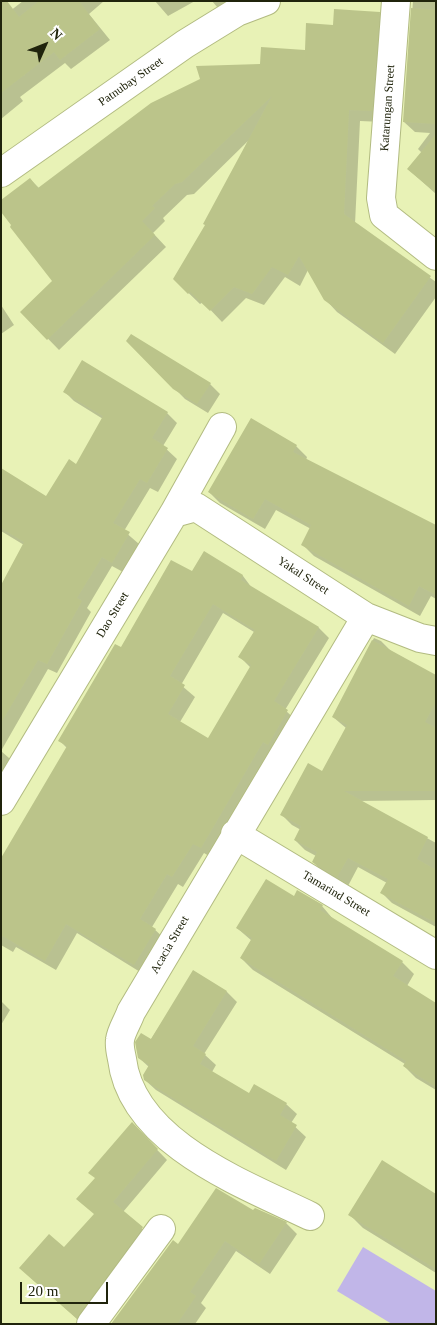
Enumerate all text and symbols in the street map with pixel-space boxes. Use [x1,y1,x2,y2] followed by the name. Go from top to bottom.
[20,20,70,70] north arrow
[47,25,65,43] text: N
[96,54,166,110] street label: Patnubay Street
[378,64,398,152] street label: Katarungan Street
[275,554,331,598] street label: Yakal Street
[94,589,132,641] street label: Dao Street
[299,868,373,920] street label: Tamarind Street
[148,914,192,976] street label: Acacia Street
[22,1272,110,1304] scale bar
[28,1283,58,1299] text: 20 m

